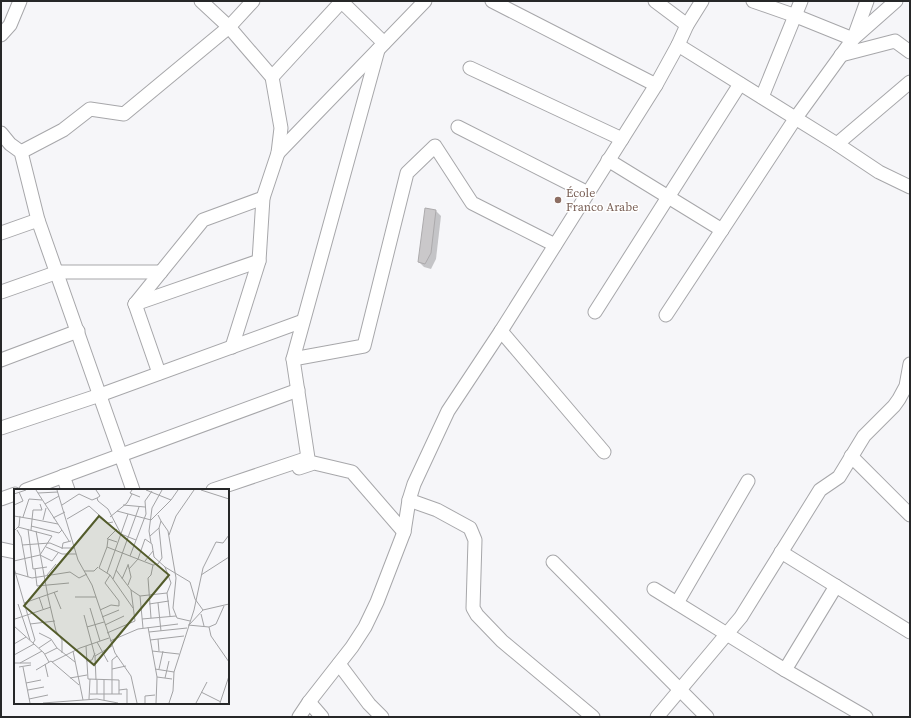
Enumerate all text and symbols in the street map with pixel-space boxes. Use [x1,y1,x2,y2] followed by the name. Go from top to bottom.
[566,185,638,215] place label: École Franco Arabe
[553,195,563,205] marker: École Franco Arabe
[14,489,229,704] inset map

